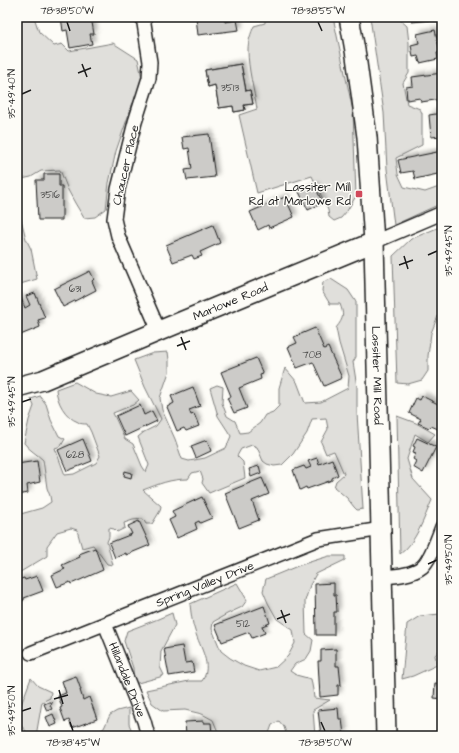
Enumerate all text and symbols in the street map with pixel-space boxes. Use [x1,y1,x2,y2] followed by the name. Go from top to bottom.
[40,4,94,18] text: 78°38'50"W
[291,4,346,18] text: 78°38'55"W
[5,69,19,119] text: 35°49'40"N
[221,81,239,95] house number: 3513
[109,123,144,207] street label: Chaucer Place
[249,179,351,210] place label: Lassiter Mill Rd at Marlowe Rd
[40,188,61,202] house number: 3516
[354,189,364,199] marker: Lassiter Mill Rd at Marlowe Rd
[442,225,456,277] text: 35°49'45"N
[190,278,270,325] street label: Marlowe Road
[69,282,82,296] house number: 631
[368,326,387,425] street label: Lassiter Mill Road
[303,348,322,362] house number: 708
[5,376,19,428] text: 35°49'45"N
[66,448,85,462] house number: 628
[442,535,456,585] text: 35°49'50"N
[153,557,257,611] street label: Spring Valley Drive
[236,617,250,631] house number: 512
[105,640,150,720] street label: Hillandale Drive
[5,686,19,736] text: 35°49'50"N
[46,736,100,750] text: 78°38'45"W
[298,736,352,750] text: 78°38'50"W

